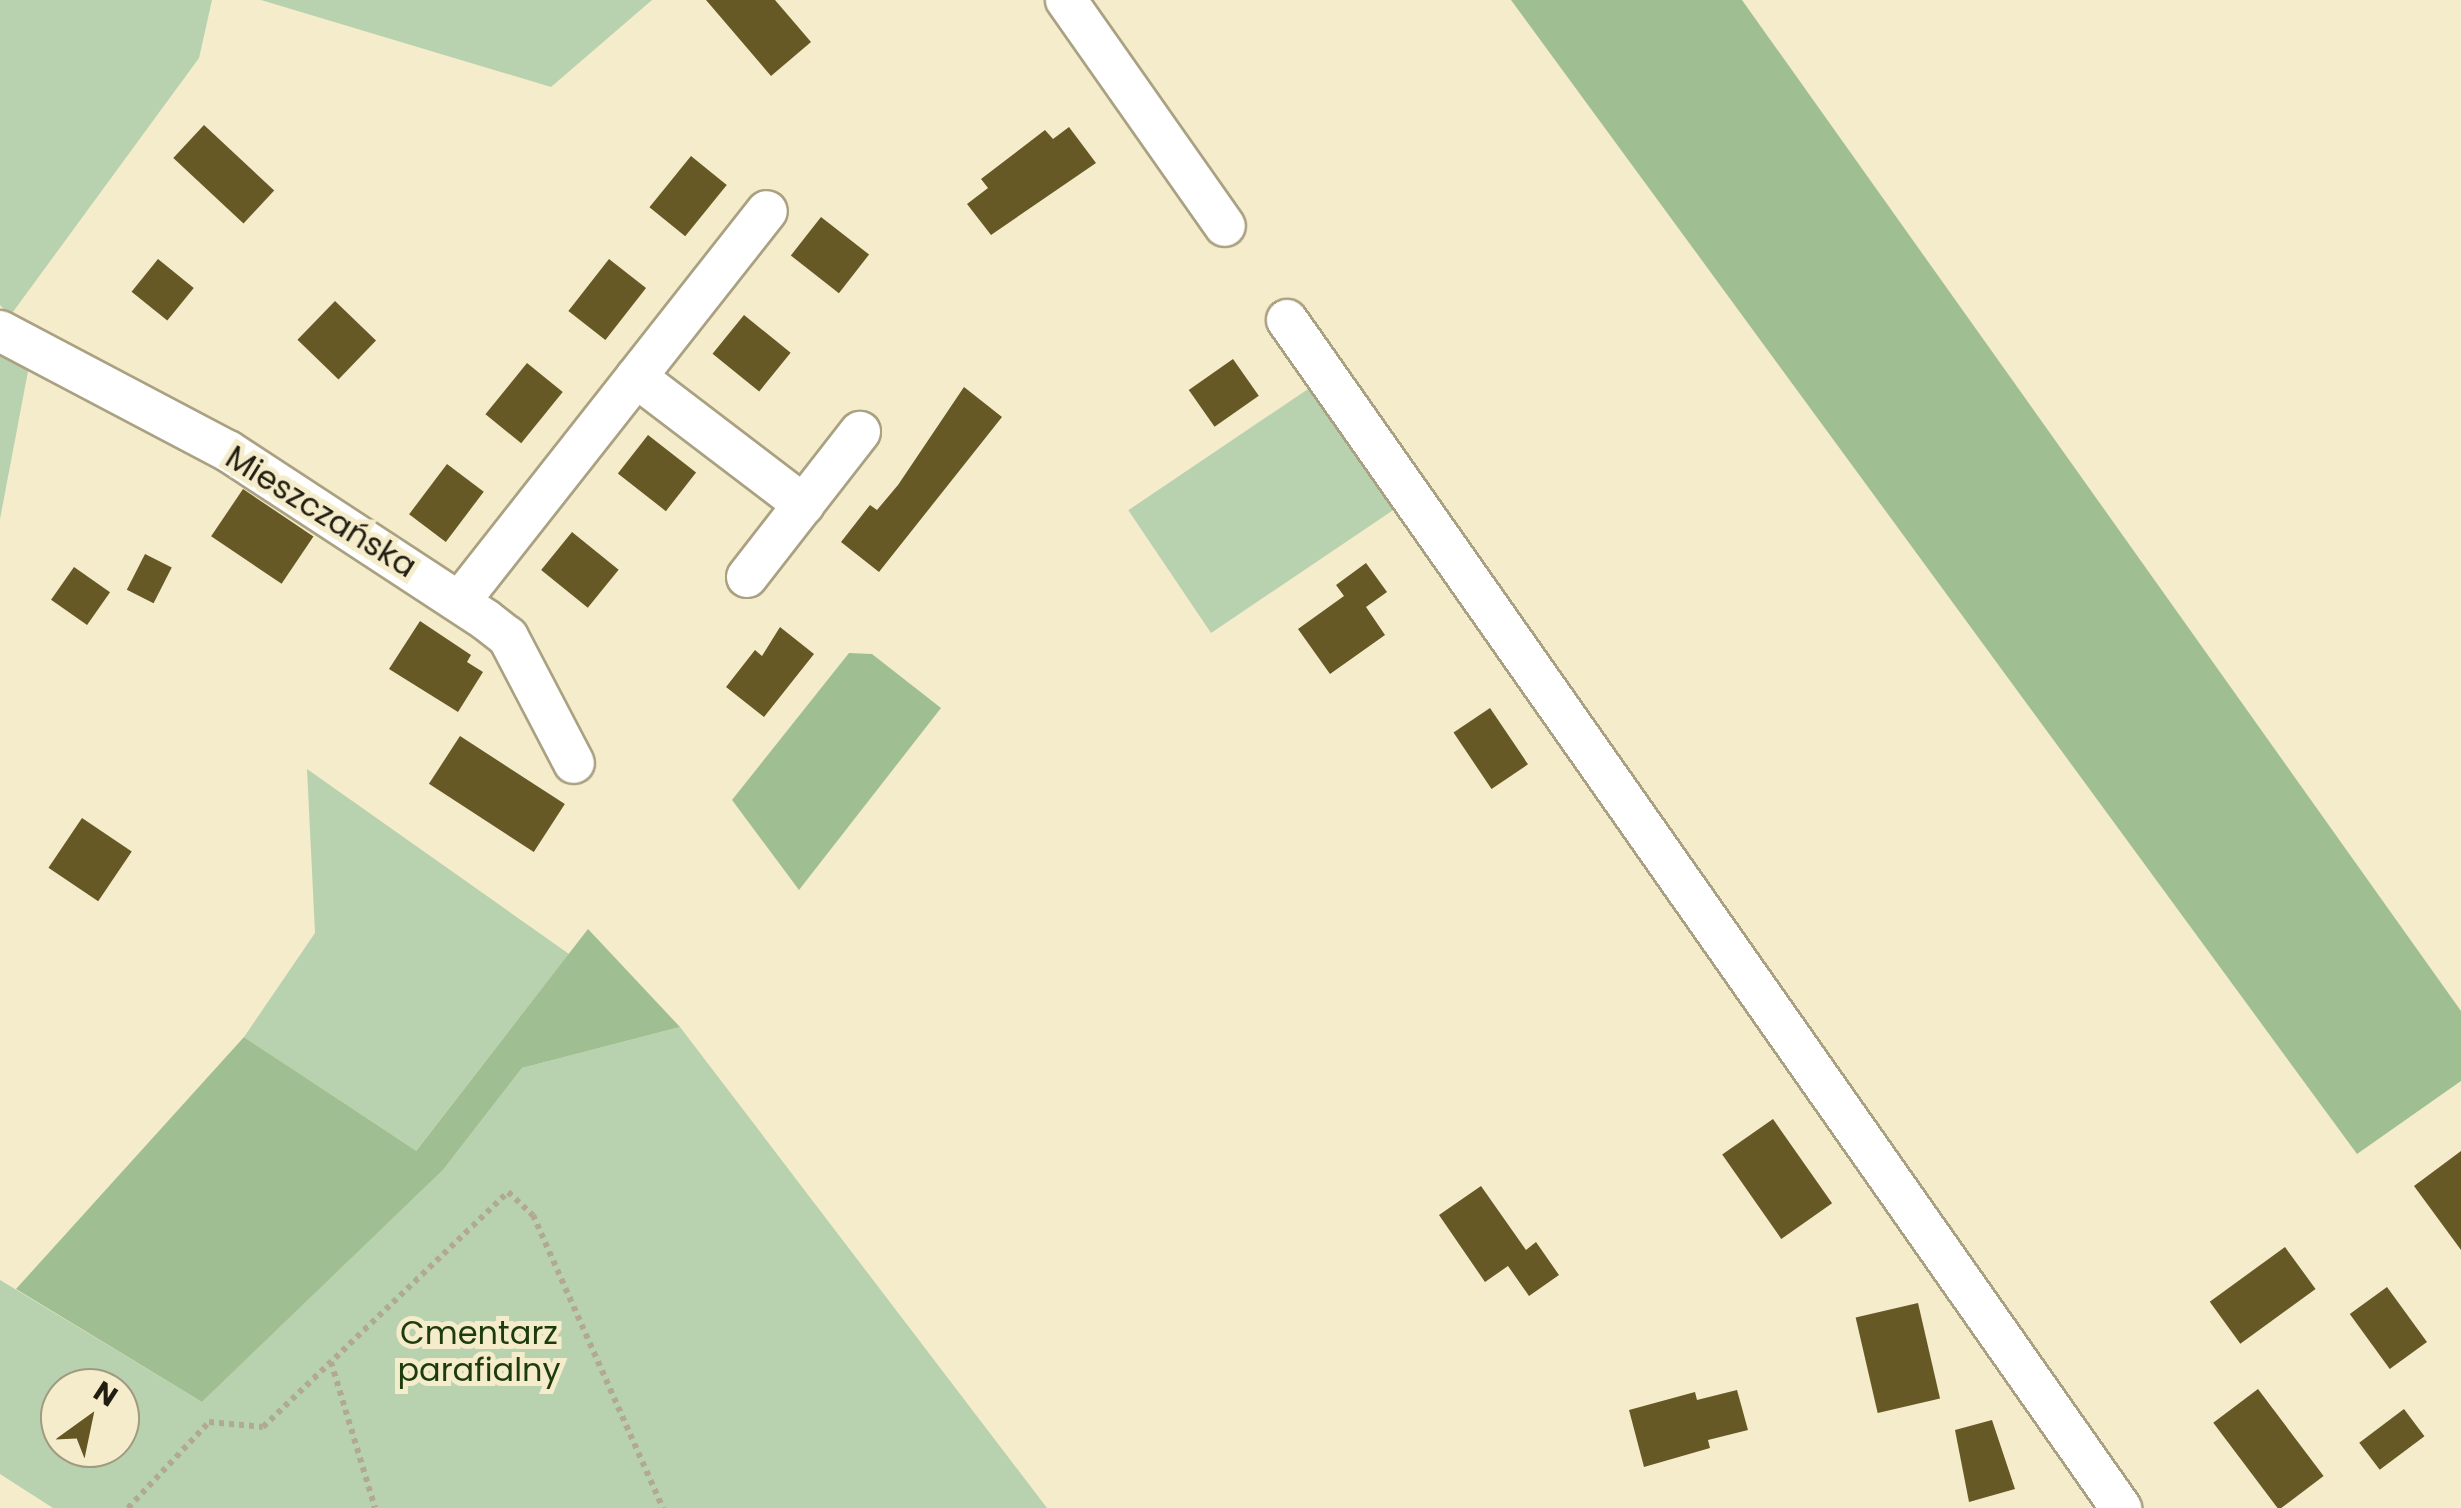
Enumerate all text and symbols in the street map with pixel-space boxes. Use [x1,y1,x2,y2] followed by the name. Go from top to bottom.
[219,438,423,586] street label: Mieszczańska
[397,1315,561,1390] park label: Cmentarz parafialny
[40,1368,140,1468] north arrow
[86,1372,125,1416] text: N

